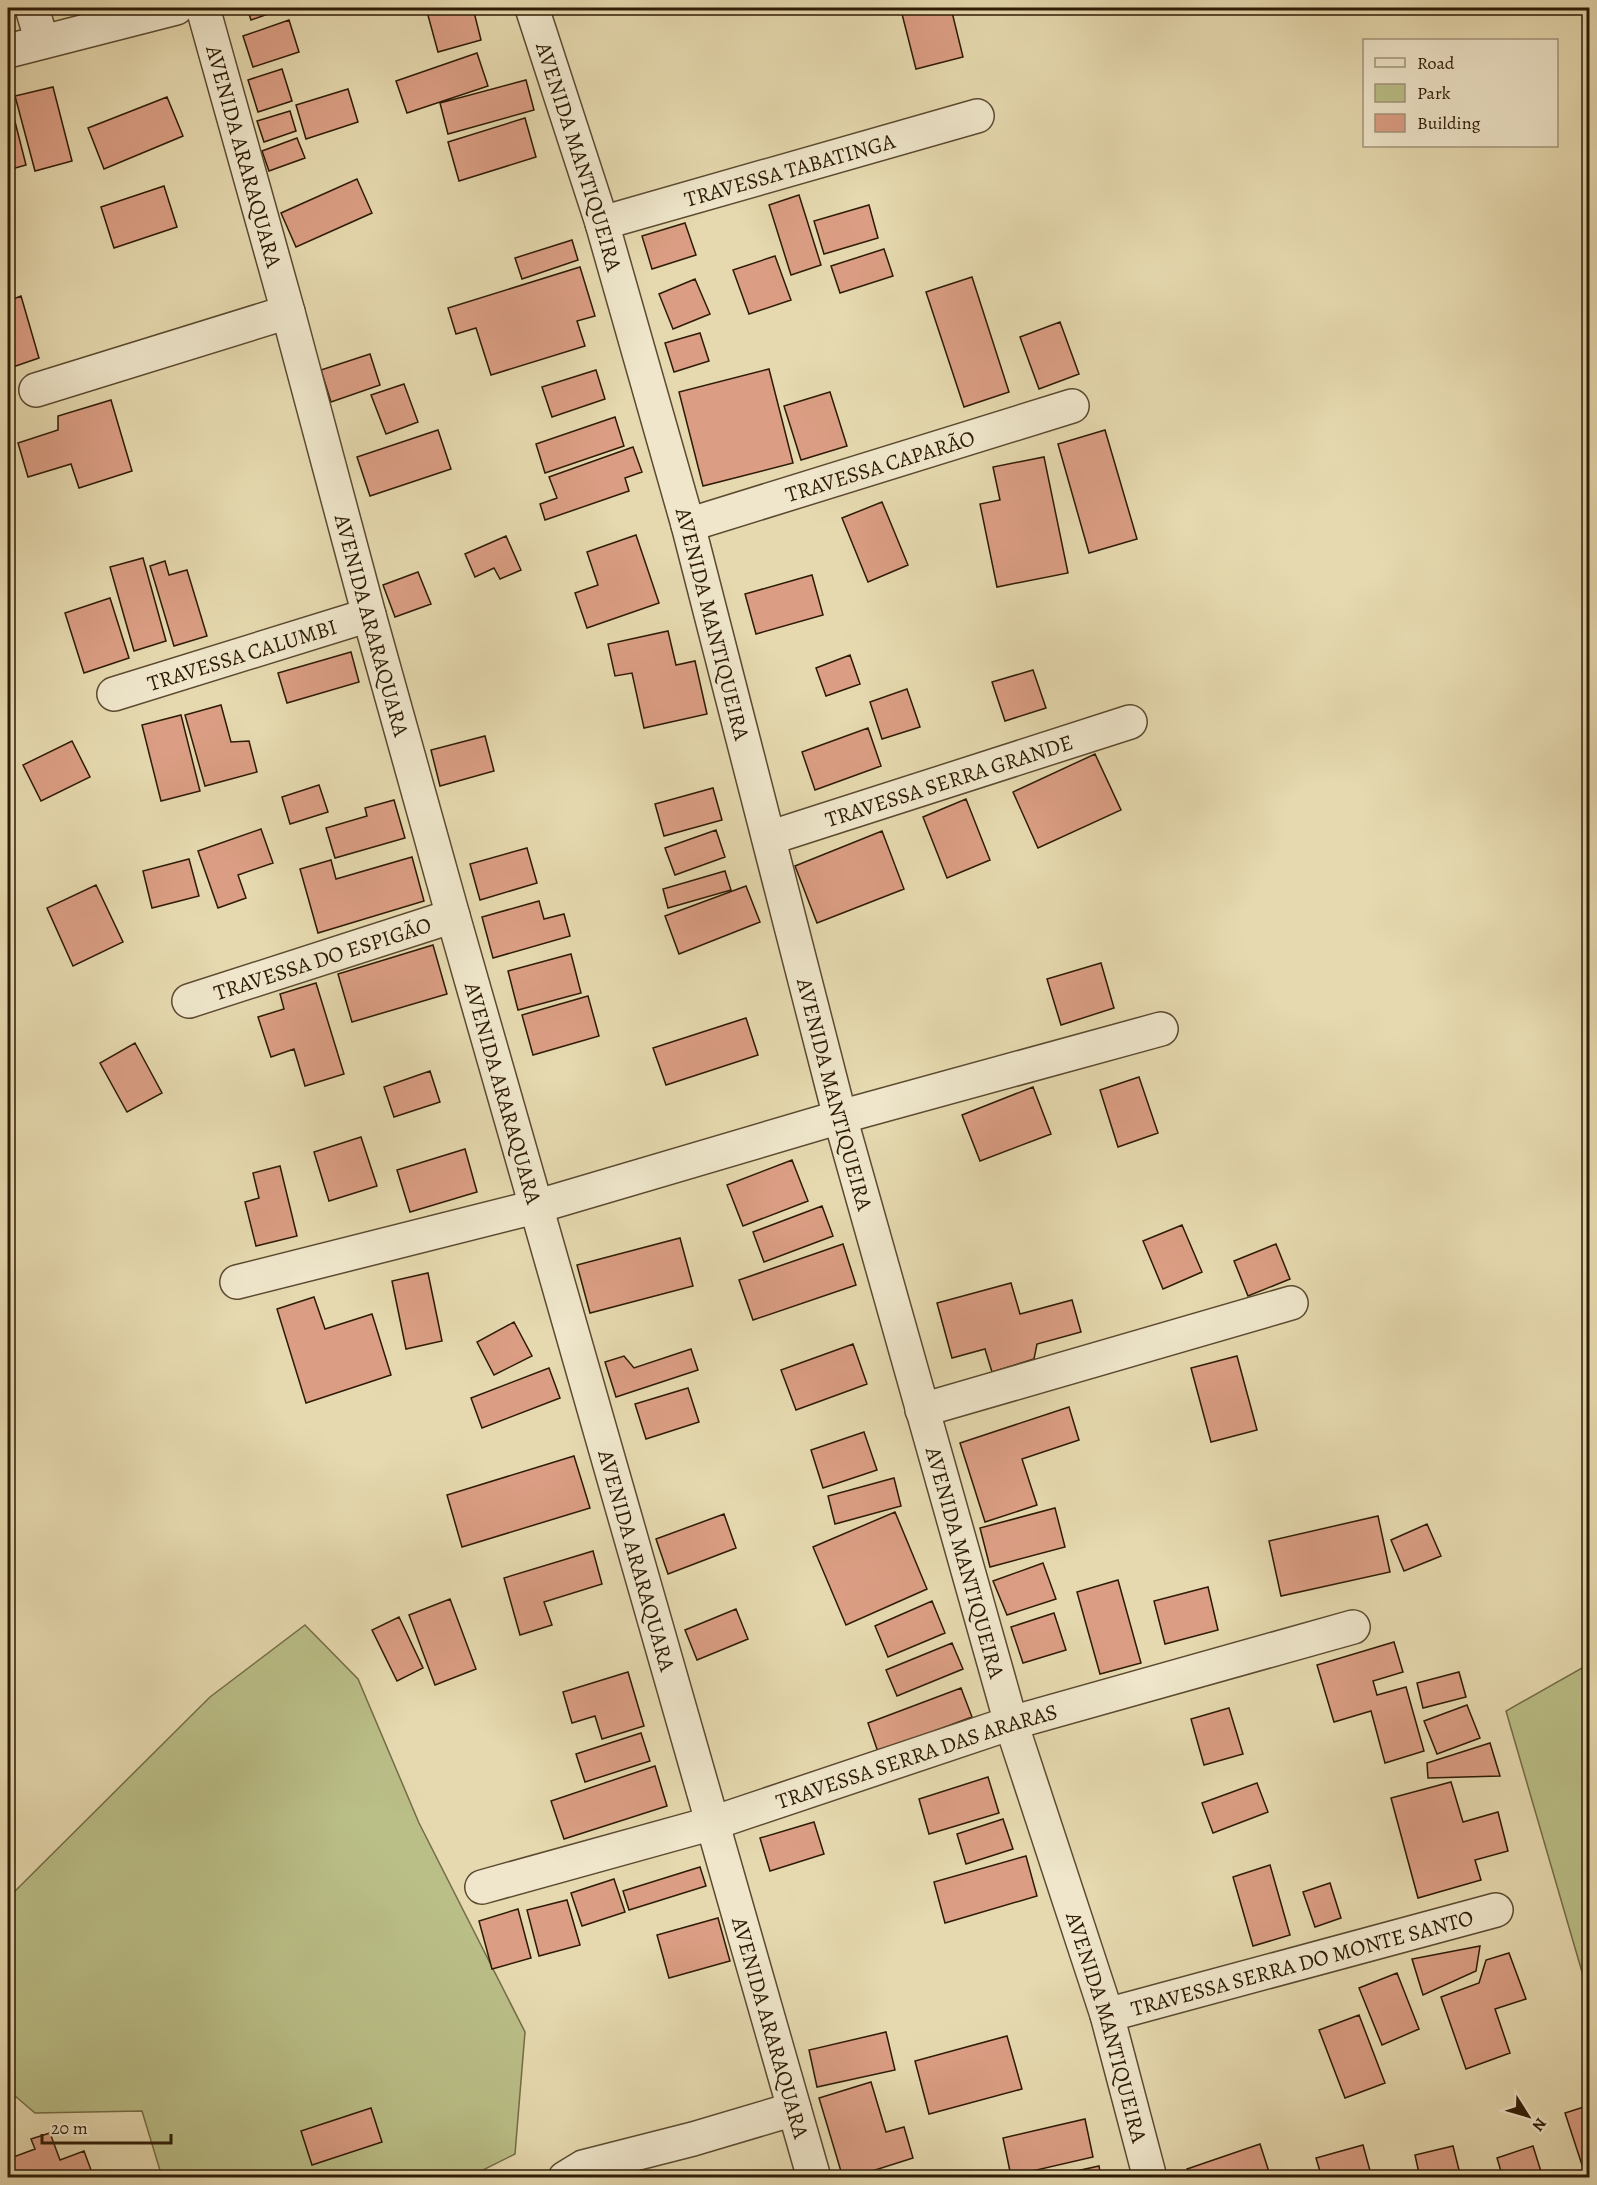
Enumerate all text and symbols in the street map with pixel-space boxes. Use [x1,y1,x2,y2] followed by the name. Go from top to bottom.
[528,37,629,276] street label: AVENIDA MANTIQUEIRA
[1363,39,1558,147] legend
[198,41,289,272] street label: AVENIDA ARARAQUARA
[1417,51,1455,75] text: Road
[1417,81,1451,105] text: Park
[1417,111,1481,135] text: Building
[681,126,900,215] street label: TRAVESSA TABATINGA
[782,423,979,510] street label: TRAVESSA CAPARÃO
[668,503,757,745] street label: AVENIDA MANTIQUEIRA
[326,510,416,741] street label: AVENIDA ARARAQUARA
[144,612,341,699] street label: TRAVESSA CALUMBI
[822,727,1077,835] street label: TRAVESSA SERRA GRANDE
[210,910,435,1008] street label: TRAVESSA DO ESPIGÃO
[789,974,880,1215] street label: AVENIDA MANTIQUEIRA
[456,978,549,1209] street label: AVENIDA ARARAQUARA
[918,1442,1012,1683] street label: AVENIDA MANTIQUEIRA
[590,1445,683,1676] street label: AVENIDA ARARAQUARA
[772,1697,1061,1817] street label: TRAVESSA SERRA DAS ARARAS
[1128,1903,1477,2024] street label: TRAVESSA SERRA DO MONTE SANTO
[1058,1907,1154,2147] street label: AVENIDA MANTIQUEIRA
[724,1913,816,2143] street label: AVENIDA ARARAQUARA
[1498,2086,1558,2146] north arrow
[42,2107,171,2145] scale bar
[1527,2113,1551,2136] text: N
[51,2116,88,2140] text: 20 m

